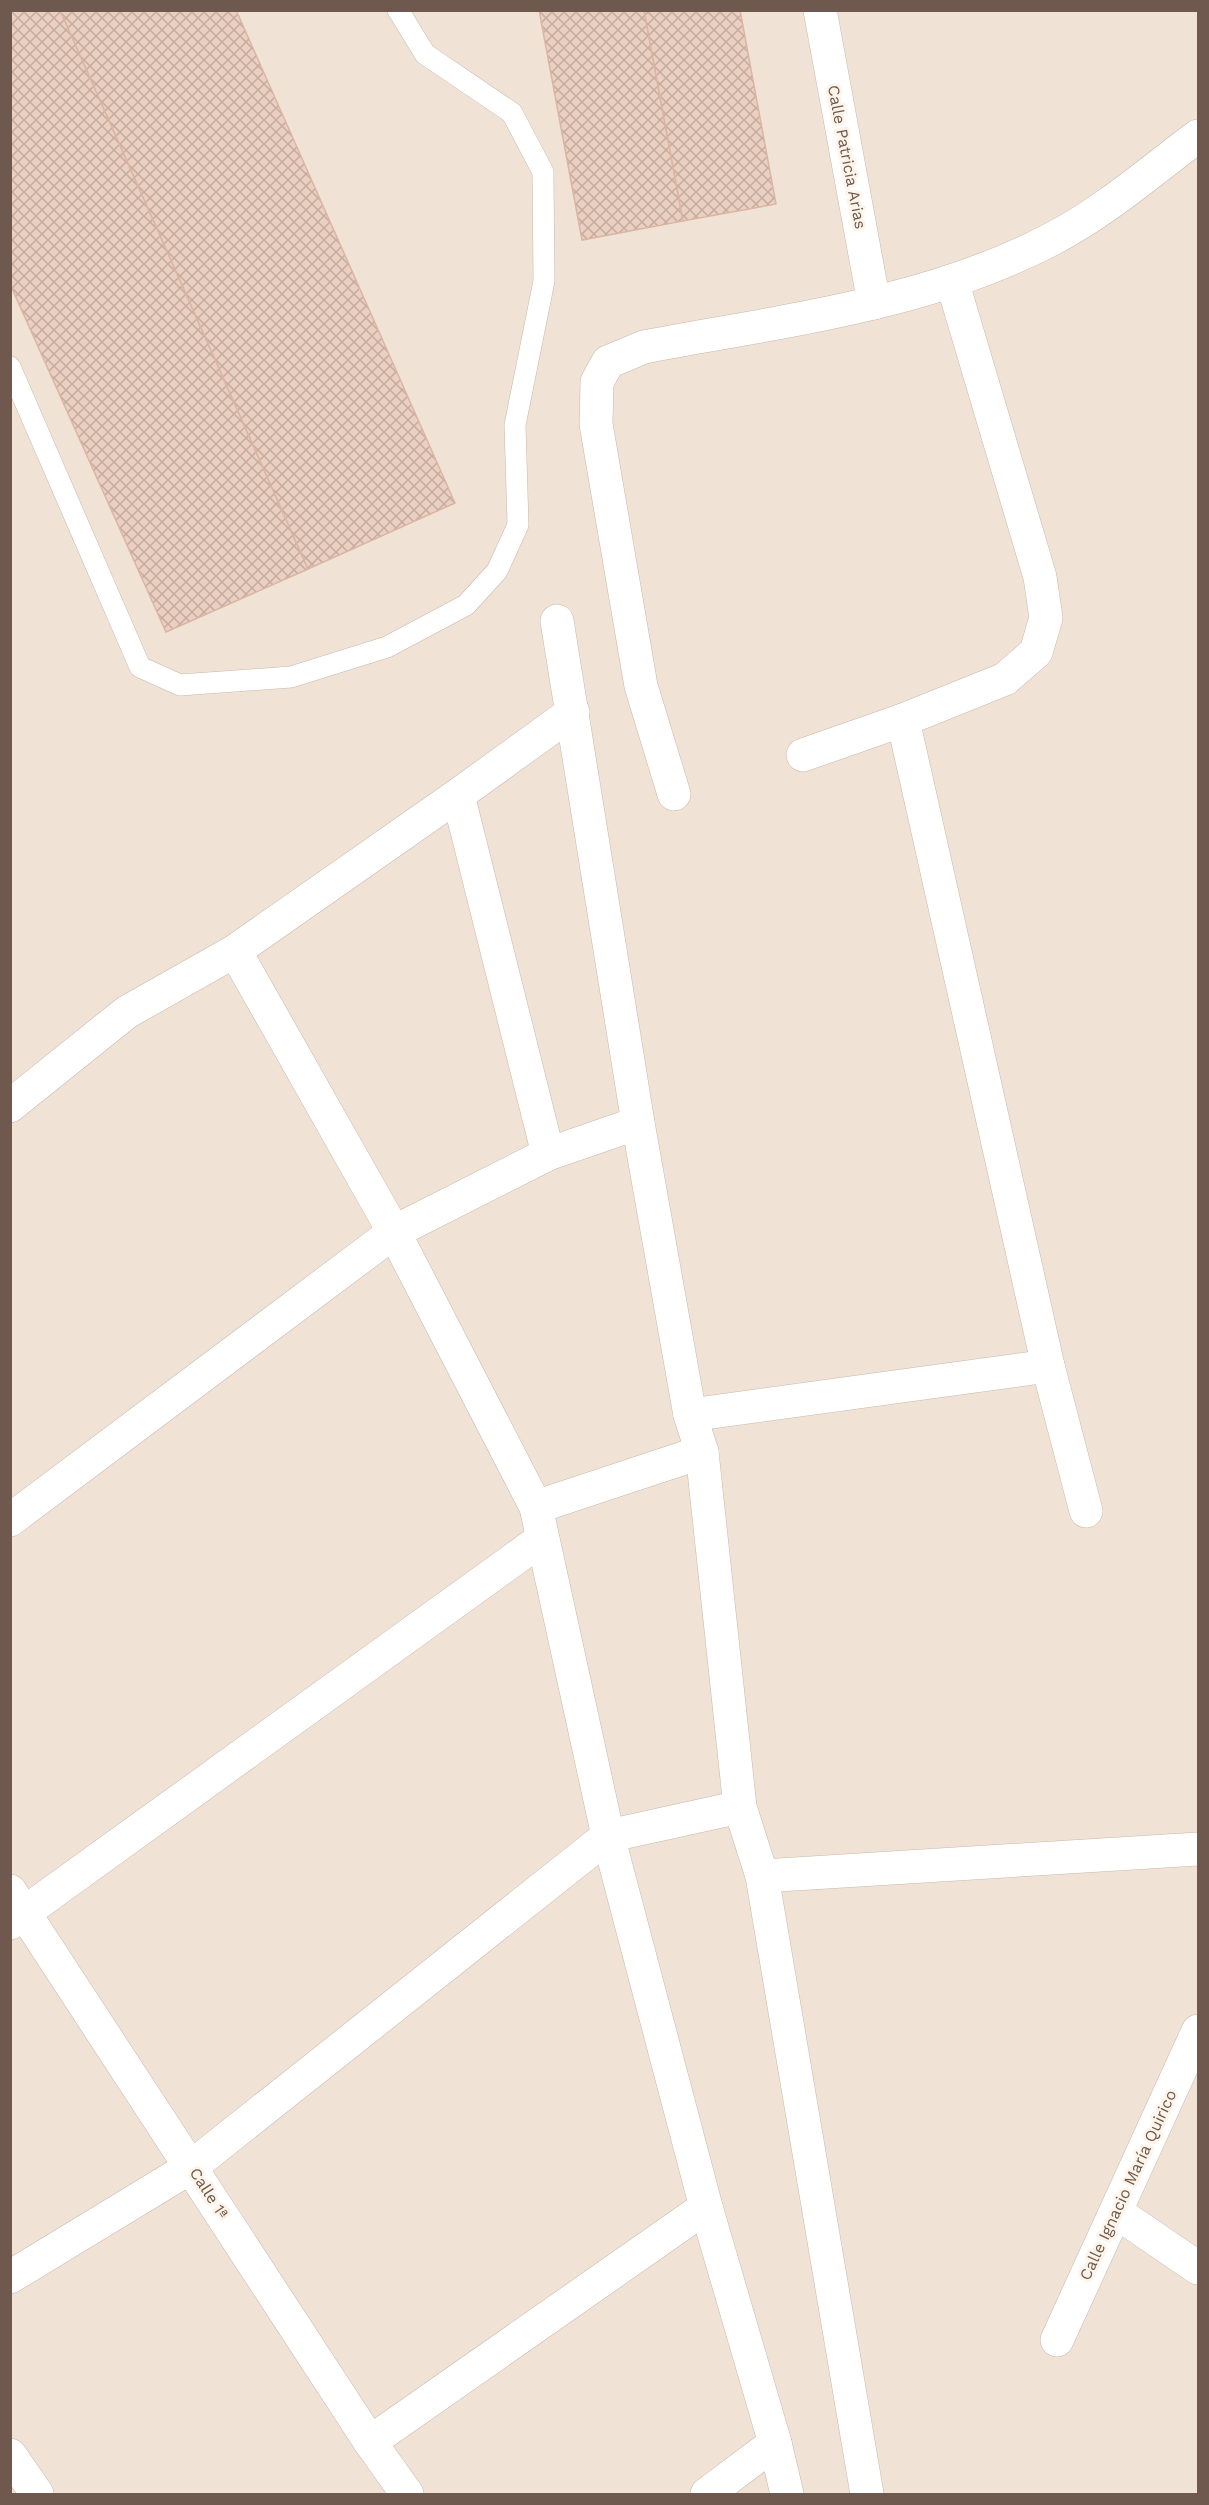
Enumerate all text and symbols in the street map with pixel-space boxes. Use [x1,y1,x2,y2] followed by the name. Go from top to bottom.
[824,83,870,231] street label: Calle Patricia Arias
[1075,2087,1181,2283] street label: Calle Ignacio María Quirico
[186,2164,232,2222] street label: Calle 1ª

